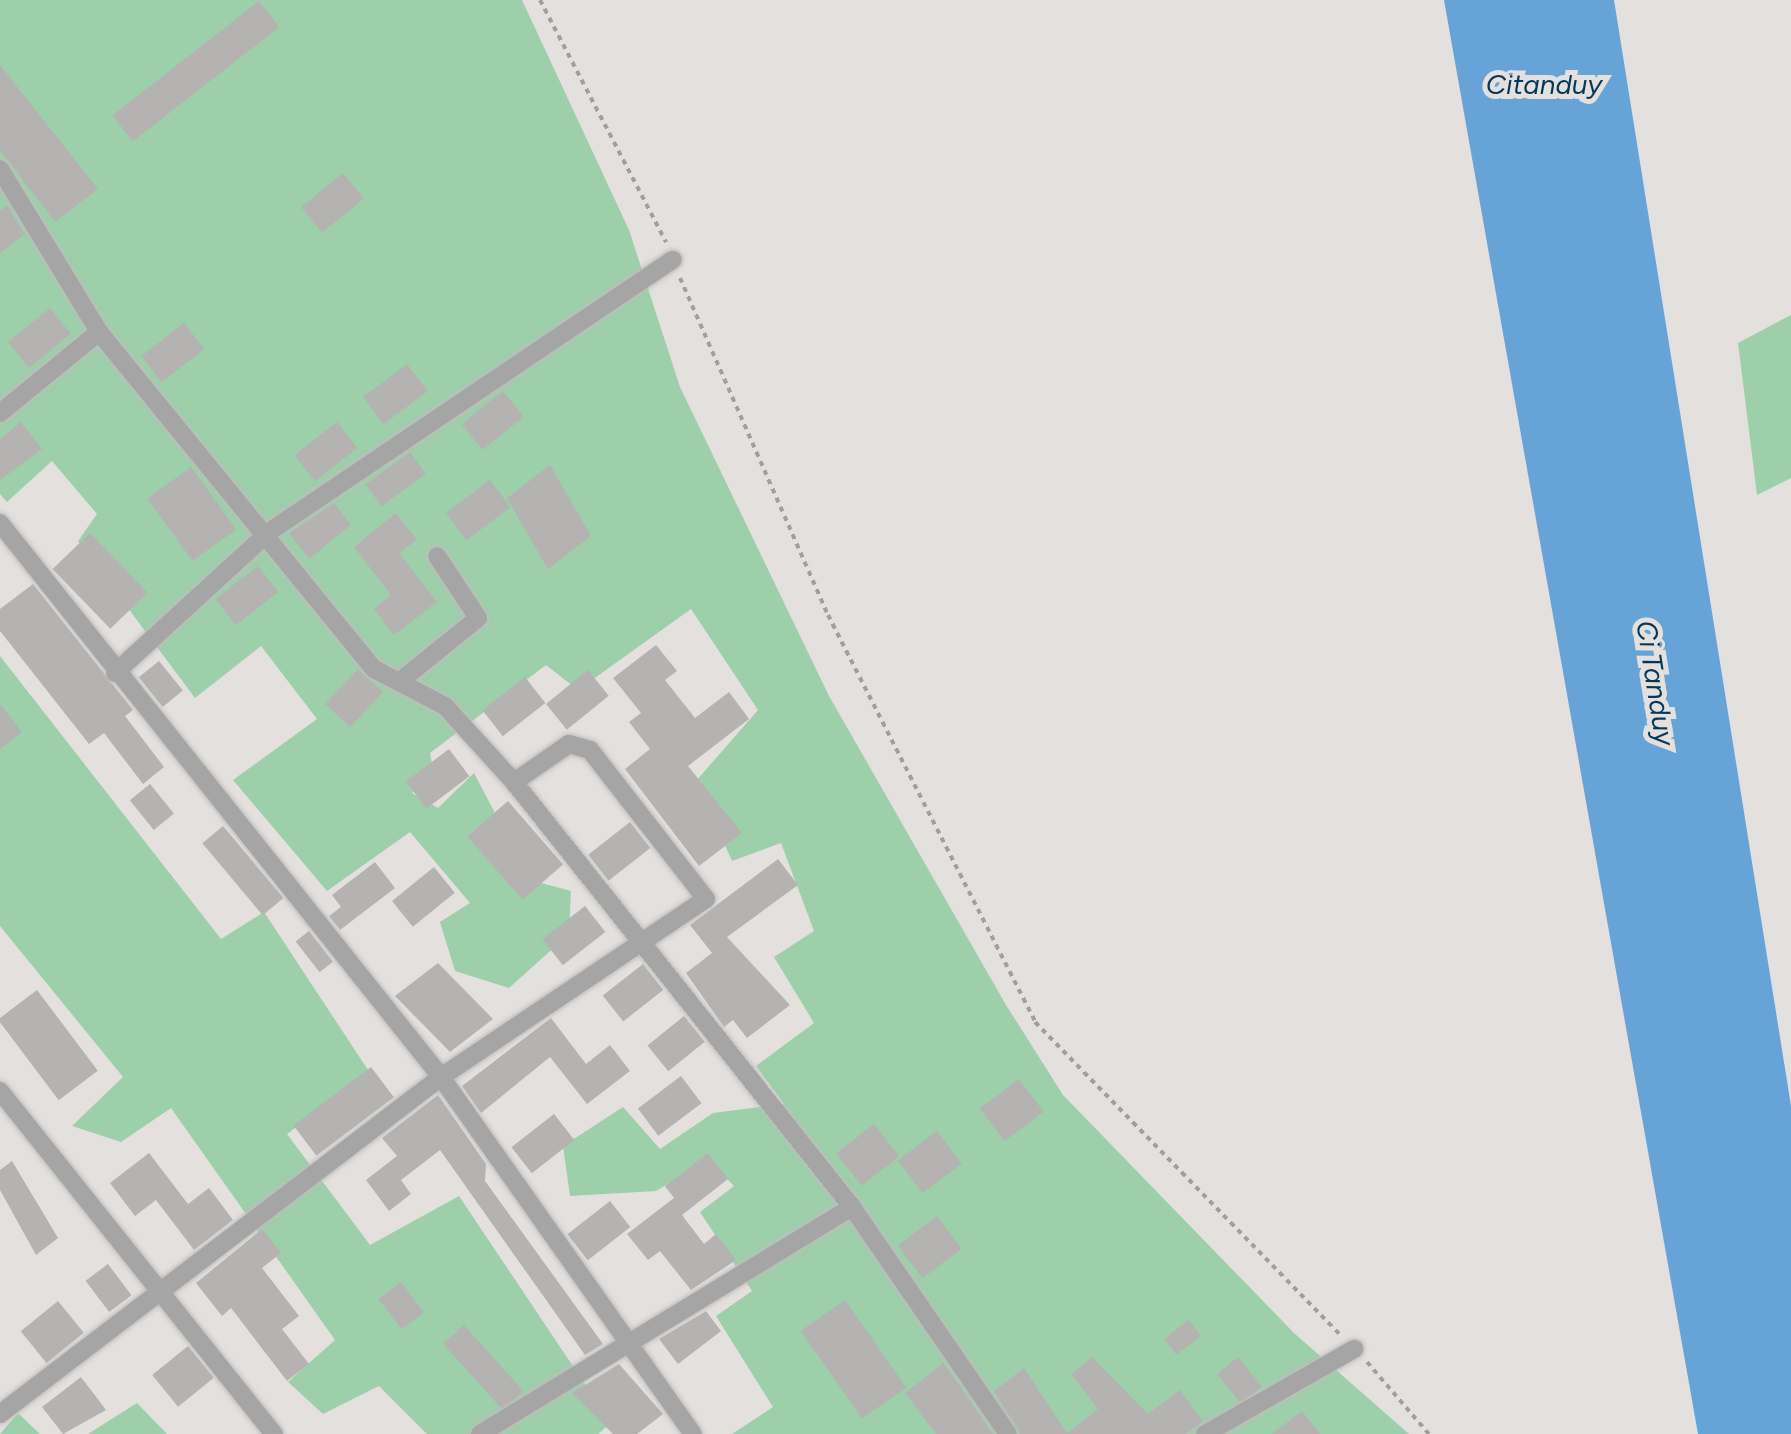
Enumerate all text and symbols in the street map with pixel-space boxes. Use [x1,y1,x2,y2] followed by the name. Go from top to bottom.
[1486,67,1602,101] water label: Citanduy
[1630,618,1682,748] water label: Ci Tanduy

